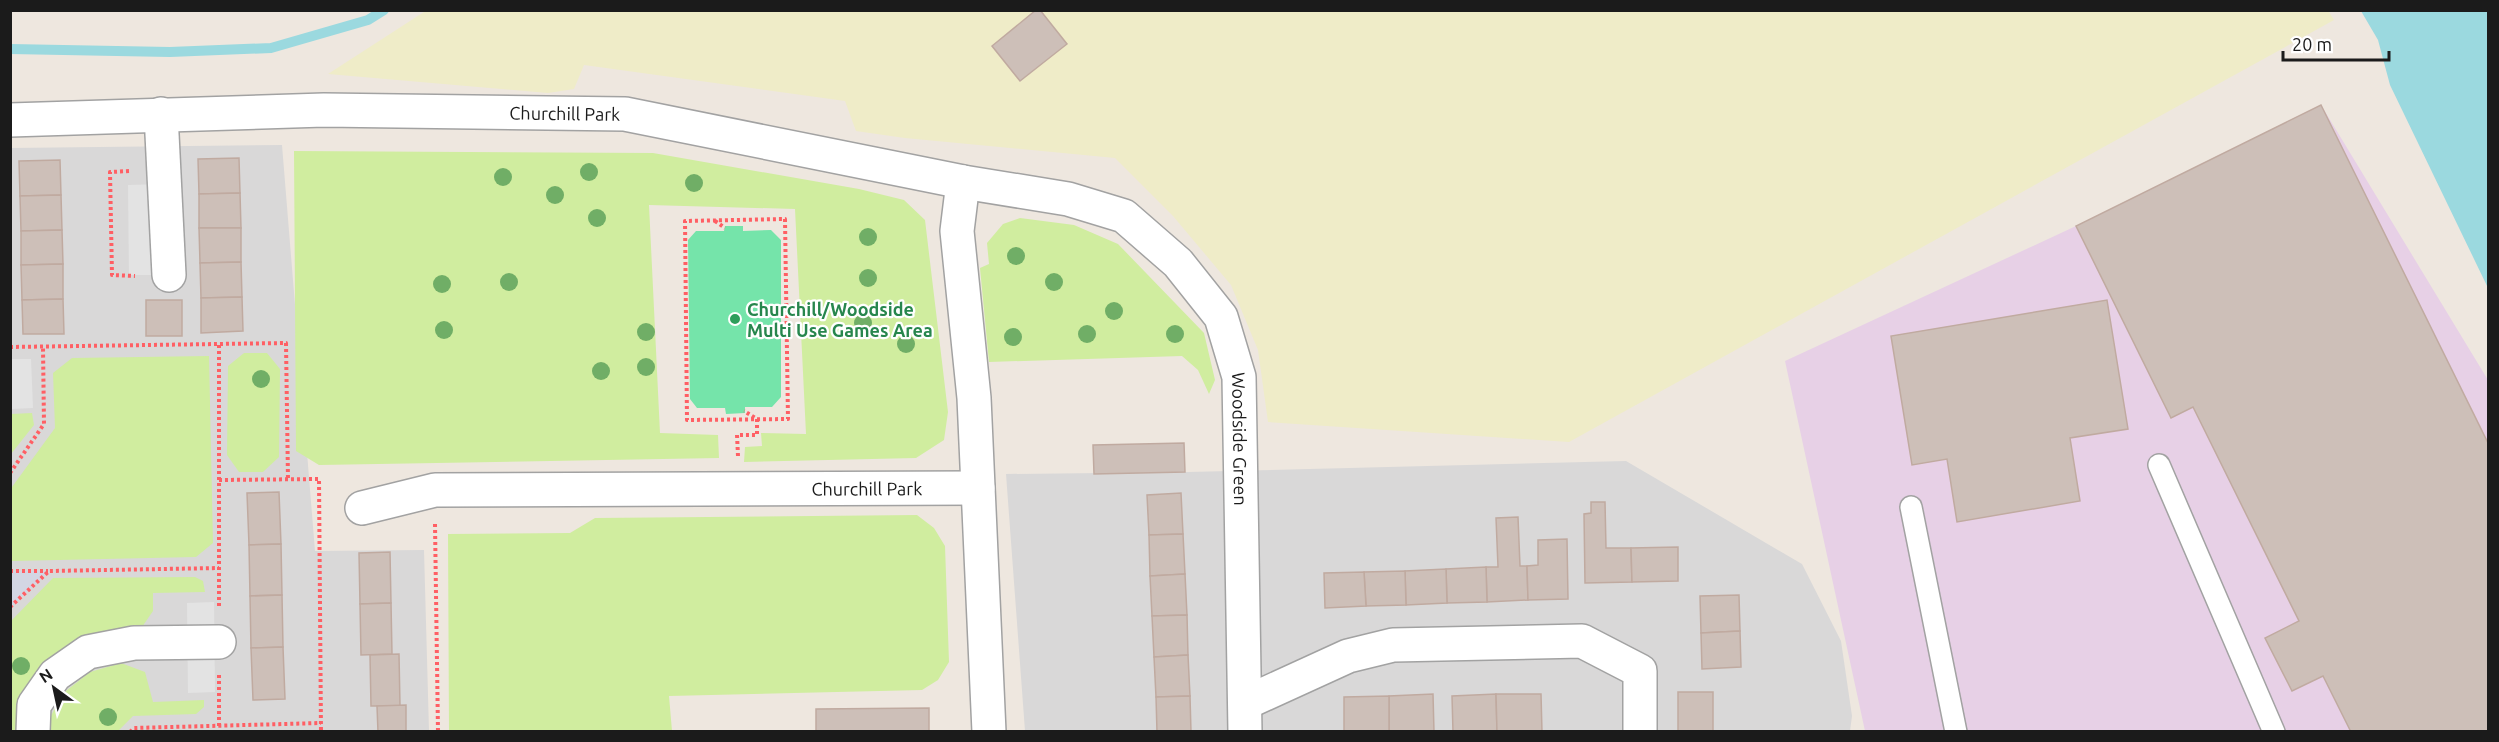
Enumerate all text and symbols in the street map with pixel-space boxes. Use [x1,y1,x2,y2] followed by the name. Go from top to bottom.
[2283,24,2390,62] scale bar
[2292,34,2332,54] text: 20 m
[509,102,620,124] street label: Churchill Park
[747,299,933,340] place label: Churchill/Woodside Multi Use Games Area
[728,312,742,326] marker: Churchill/Woodside Multi Use Games Area
[1229,372,1251,506] street label: Woodside Green
[811,478,922,499] street label: Churchill Park
[24,658,84,718] north arrow
[36,665,56,686] text: N

